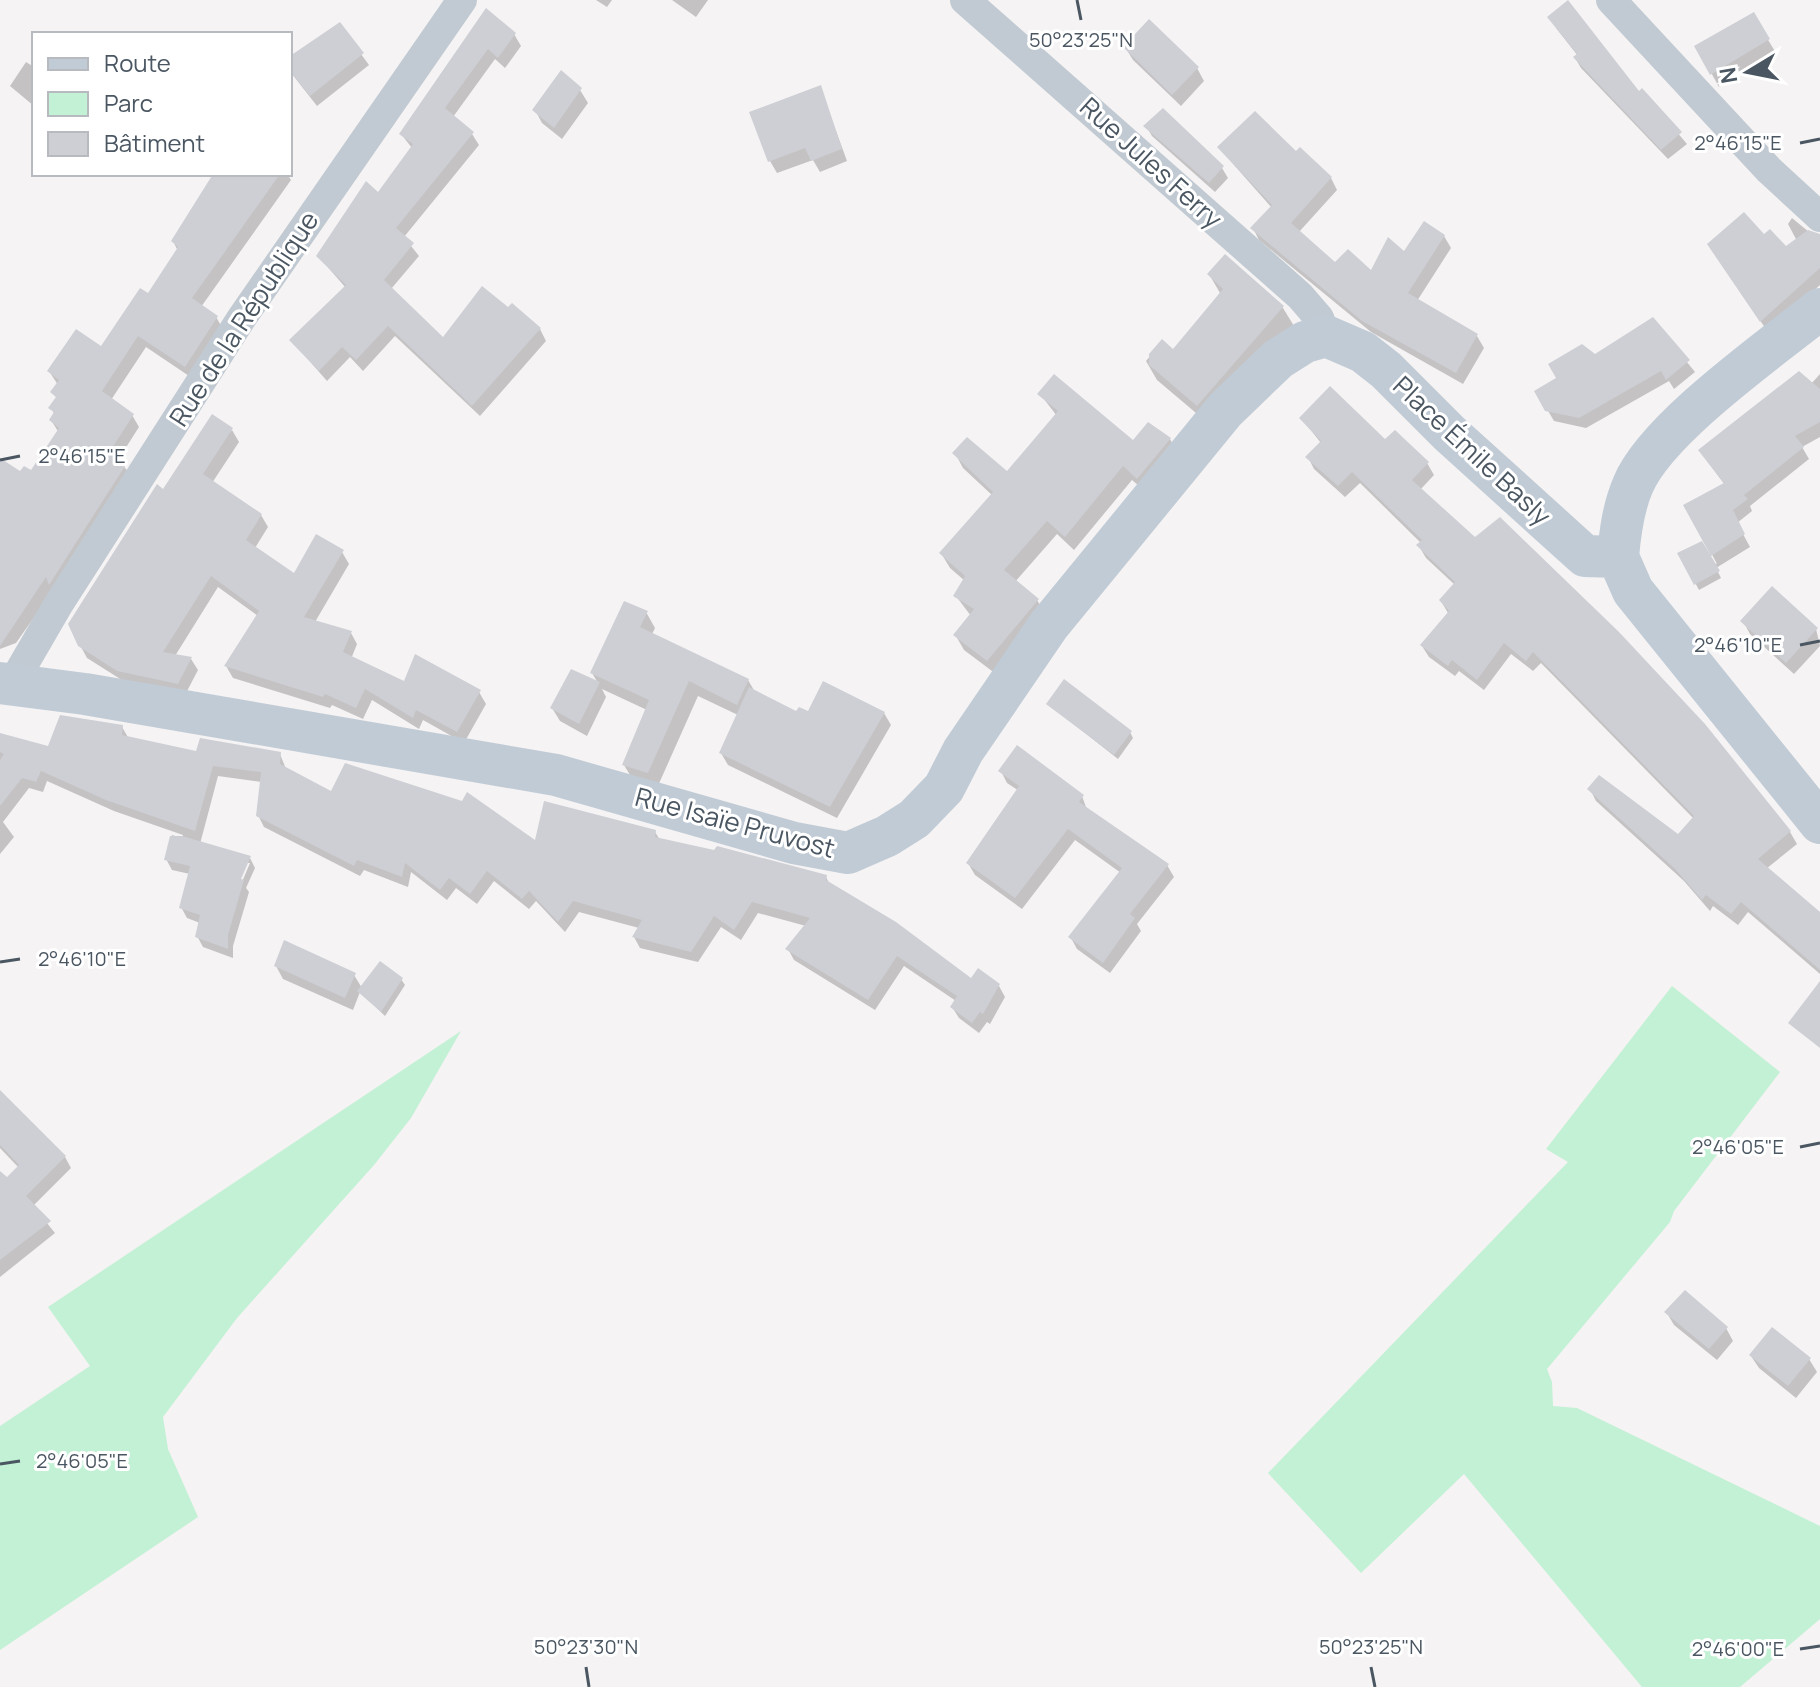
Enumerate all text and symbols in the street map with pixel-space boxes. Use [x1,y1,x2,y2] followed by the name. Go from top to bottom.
[1029,26,1133,53] text: 50°23'25"N
[32,32,292,176] legend
[1708,32,1788,112] north arrow
[104,46,171,79] text: Route
[1712,65,1744,86] text: N
[104,86,153,119] text: Parc
[1073,89,1231,236] street label: Rue Jules Ferry
[104,126,205,159] text: Bâtiment
[1694,129,1782,156] text: 2°46'15"E
[160,204,326,433] street label: Rue de la République
[1386,368,1560,533] street label: Place Émile Basly
[38,442,126,469] text: 2°46'15"E
[1694,631,1782,658] text: 2°46'10"E
[631,778,839,866] street label: Rue Isaïe Pruvost
[38,945,126,972] text: 2°46'10"E
[1692,1133,1784,1160] text: 2°46'05"E
[36,1447,128,1474] text: 2°46'05"E
[534,1633,638,1660] text: 50°23'30"N
[1319,1633,1423,1660] text: 50°23'25"N
[1692,1635,1784,1662] text: 2°46'00"E

